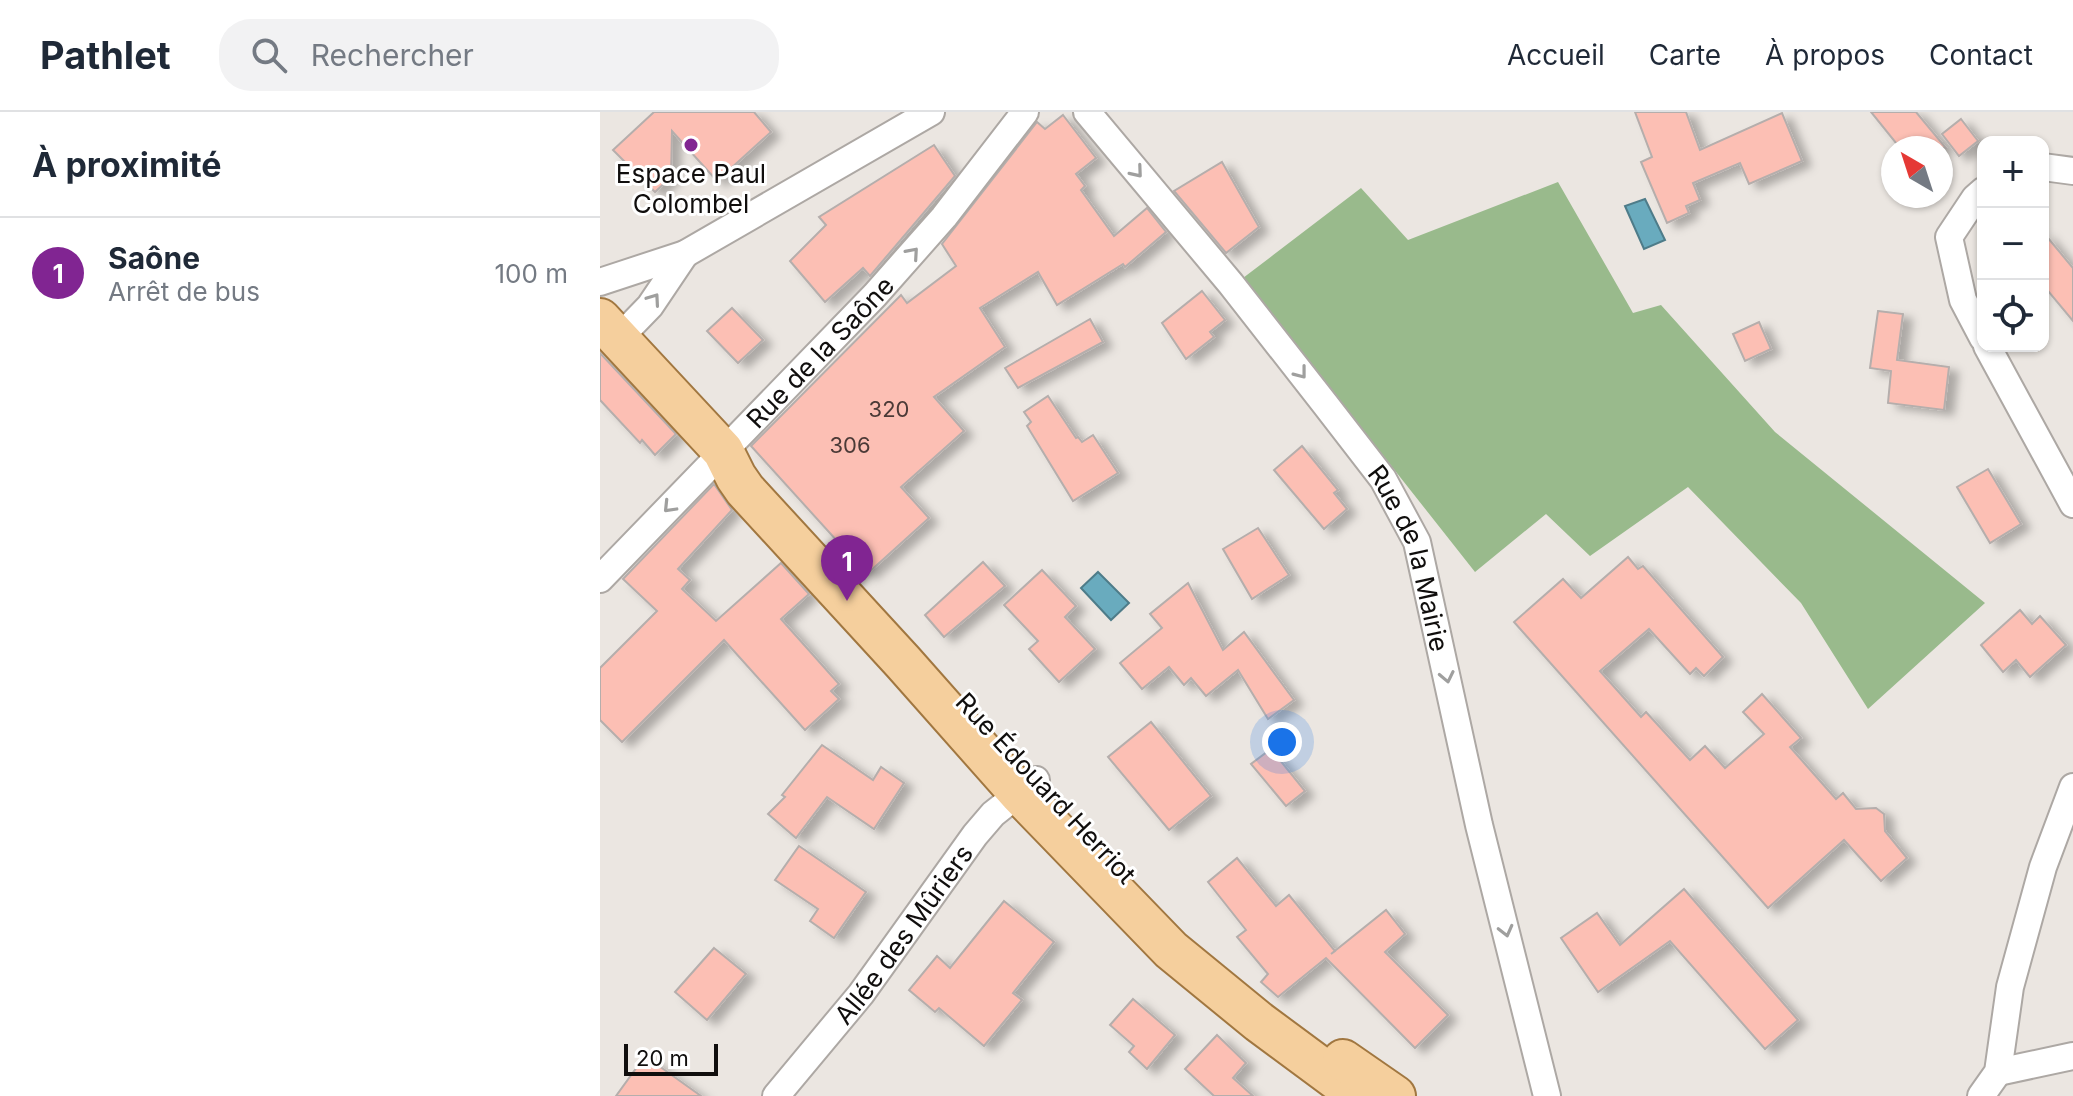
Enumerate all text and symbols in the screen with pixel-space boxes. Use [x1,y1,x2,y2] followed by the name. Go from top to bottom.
[219,19,779,91] search box
[40,32,171,78] text: Pathlet
[247,33,291,77] icon: search
[311,37,474,73] text: Rechercher
[1507,38,1605,72] text: Accueil
[1649,38,1721,72] text: Carte
[1765,38,1885,72] text: À propos
[1929,38,2033,72] text: Contact
[682,136,700,154] marker: Espace Paul Colombel
[1881,136,1953,208] north arrow
[1977,136,2049,352] map controls
[1977,136,2049,208] button: +
[32,144,222,185] text: À proximité
[616,158,766,219] place label: Espace Paul Colombel
[1127,163,1142,177] one-way arrow
[1977,208,2049,280] button: −
[108,240,200,276] text: Saône
[903,247,917,262] one-way arrow
[52,258,64,289] text: 1
[495,258,568,289] text: 100 m
[740,270,900,434] street label: Rue de la Saône
[108,276,260,307] text: Arrêt de bus
[1977,280,2049,352] button: locate
[644,293,659,307] one-way arrow
[1291,364,1306,378] one-way arrow
[869,396,909,422] house number: 320
[829,432,871,458] house number: 306
[1362,458,1456,654] street label: Rue de la Mairie
[664,498,678,512] one-way arrow
[821,535,873,601] pin: 1
[1438,670,1455,684] one-way arrow
[950,686,1142,890] street label: Rue Édouard Herriot
[1262,722,1302,762] your location
[827,838,979,1030] street label: Allée des Mûriers
[1496,923,1513,937] one-way arrow
[624,1040,718,1076] scale bar
[636,1045,689,1071] text: 20 m

